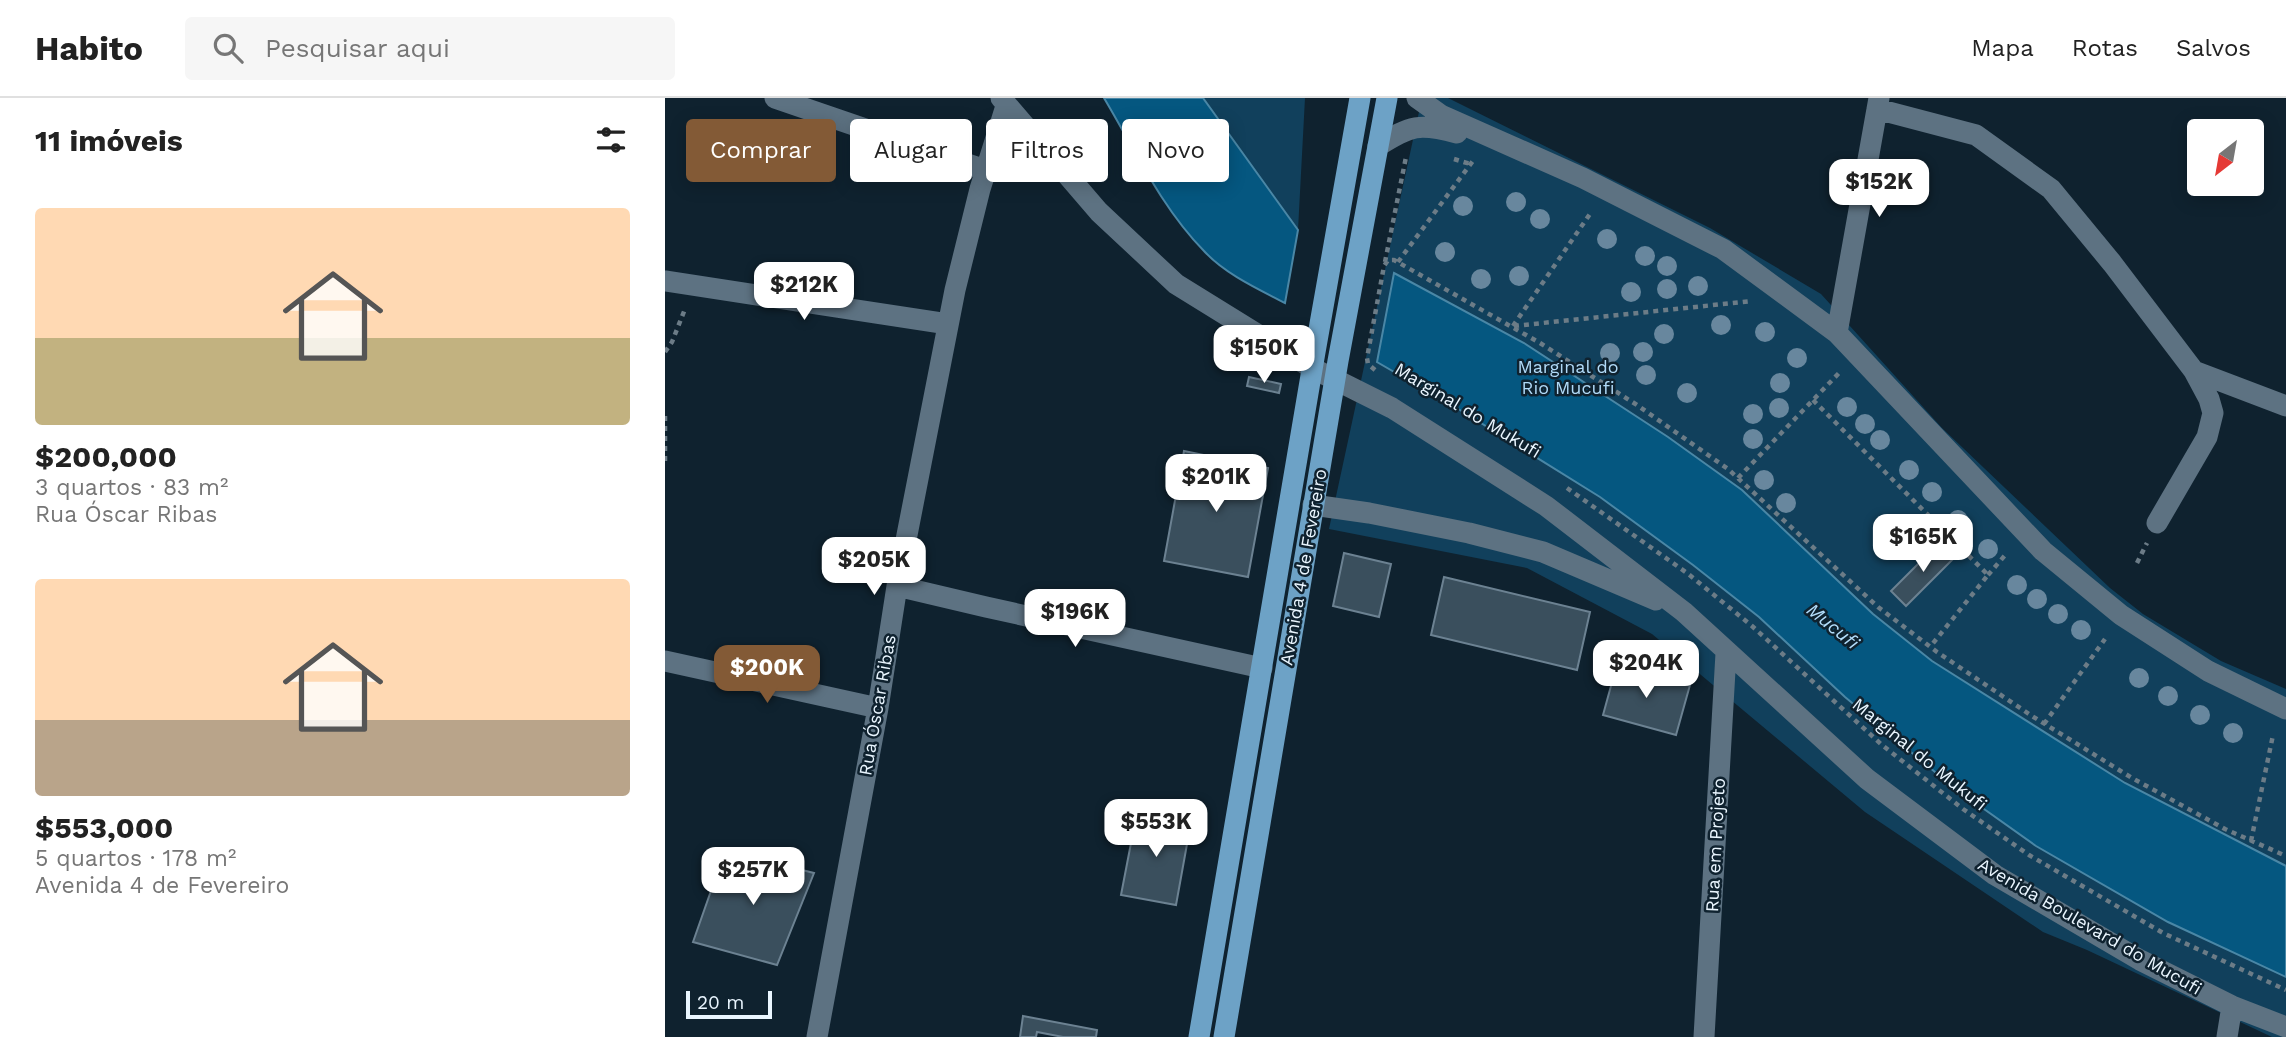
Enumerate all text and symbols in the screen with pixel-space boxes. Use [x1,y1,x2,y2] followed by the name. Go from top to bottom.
[185,17,675,80] search box
[35,29,143,68] text: Habito
[209,29,247,67] icon: search
[265,33,450,63] text: Pesquisar aqui
[1971,34,2034,62] text: Mapa
[2072,34,2138,62] text: Rotas
[2176,34,2251,62] text: Salvos
[686,119,836,182] chip: Comprar
[850,119,972,182] chip: Alugar
[986,119,1108,182] chip: Filtros
[1122,119,1229,182] chip: Novo
[2187,119,2265,196] north arrow
[2187,119,2264,196] map controls
[592,121,630,159] icon: filters
[35,123,183,158] text: 11 imóveis
[1830,159,1928,219] pin: $152K
[1845,168,1913,195] text: $152K
[270,253,396,379] icon: home
[755,262,853,322] pin: $212K
[770,271,838,298] text: $212K
[1215,326,1313,385] pin: $150K
[1230,334,1298,361] text: $150K
[1517,356,1619,398] park label: Marginal do Rio Mucufi
[1391,358,1545,462] street label: Marginal do Mukufi
[35,439,177,474] text: $200,000
[1167,454,1265,514] pin: $201K
[1181,463,1251,490] text: $201K
[1275,467,1331,667] street label: Avenida 4 de Fevereiro
[35,474,228,501] text: 3 quartos · 83 m²
[35,501,217,528] text: Rua Óscar Ribas
[1874,514,1972,574] pin: $165K
[1889,523,1957,550] text: $165K
[825,538,923,597] pin: $205K
[838,546,910,573] text: $205K
[1026,589,1124,649] pin: $196K
[1041,598,1109,625] text: $196K
[1802,598,1864,655] water label: Mucufi
[270,624,396,750] icon: home
[854,633,900,777] street label: Rua Óscar Ribas
[1597,640,1695,700] pin: $204K
[718,646,816,705] pin: $200K
[1609,649,1683,676] text: $204K
[730,654,804,681] text: $200K
[1849,693,1991,815] street label: Marginal do Mukufi
[1701,777,1729,913] street label: Rua em Projeto
[1107,800,1205,859] pin: $553K
[1120,808,1192,835] text: $553K
[35,810,173,845] text: $553,000
[35,845,236,872] text: 5 quartos · 178 m²
[704,848,802,907] pin: $257K
[1974,853,2206,999] street label: Avenida Boulevard do Mucufi
[717,856,789,883] text: $257K
[35,872,289,899] text: Avenida 4 de Fevereiro
[686,988,772,1020] scale bar
[697,991,744,1014] text: 20 m

